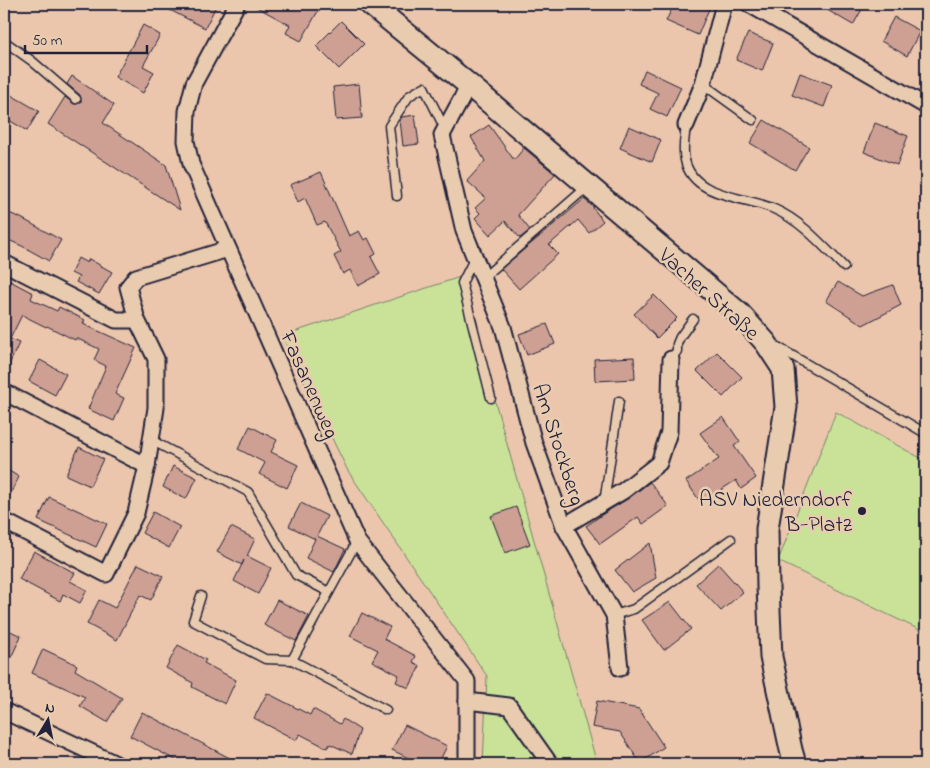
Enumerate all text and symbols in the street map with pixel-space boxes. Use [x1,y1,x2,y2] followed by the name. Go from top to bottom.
[25,22,148,54] scale bar
[32,30,63,52] text: 50 m
[650,240,766,349] street label: Vacher Straße
[269,325,346,445] street label: Fasanenweg
[521,380,592,511] street label: Am Stockberg
[699,485,853,542] place label: ASV Niederndorf B-Platz
[856,505,868,517] marker: ASV Niederndorf B-Platz
[22,696,72,746] north arrow
[44,698,56,720] text: N

